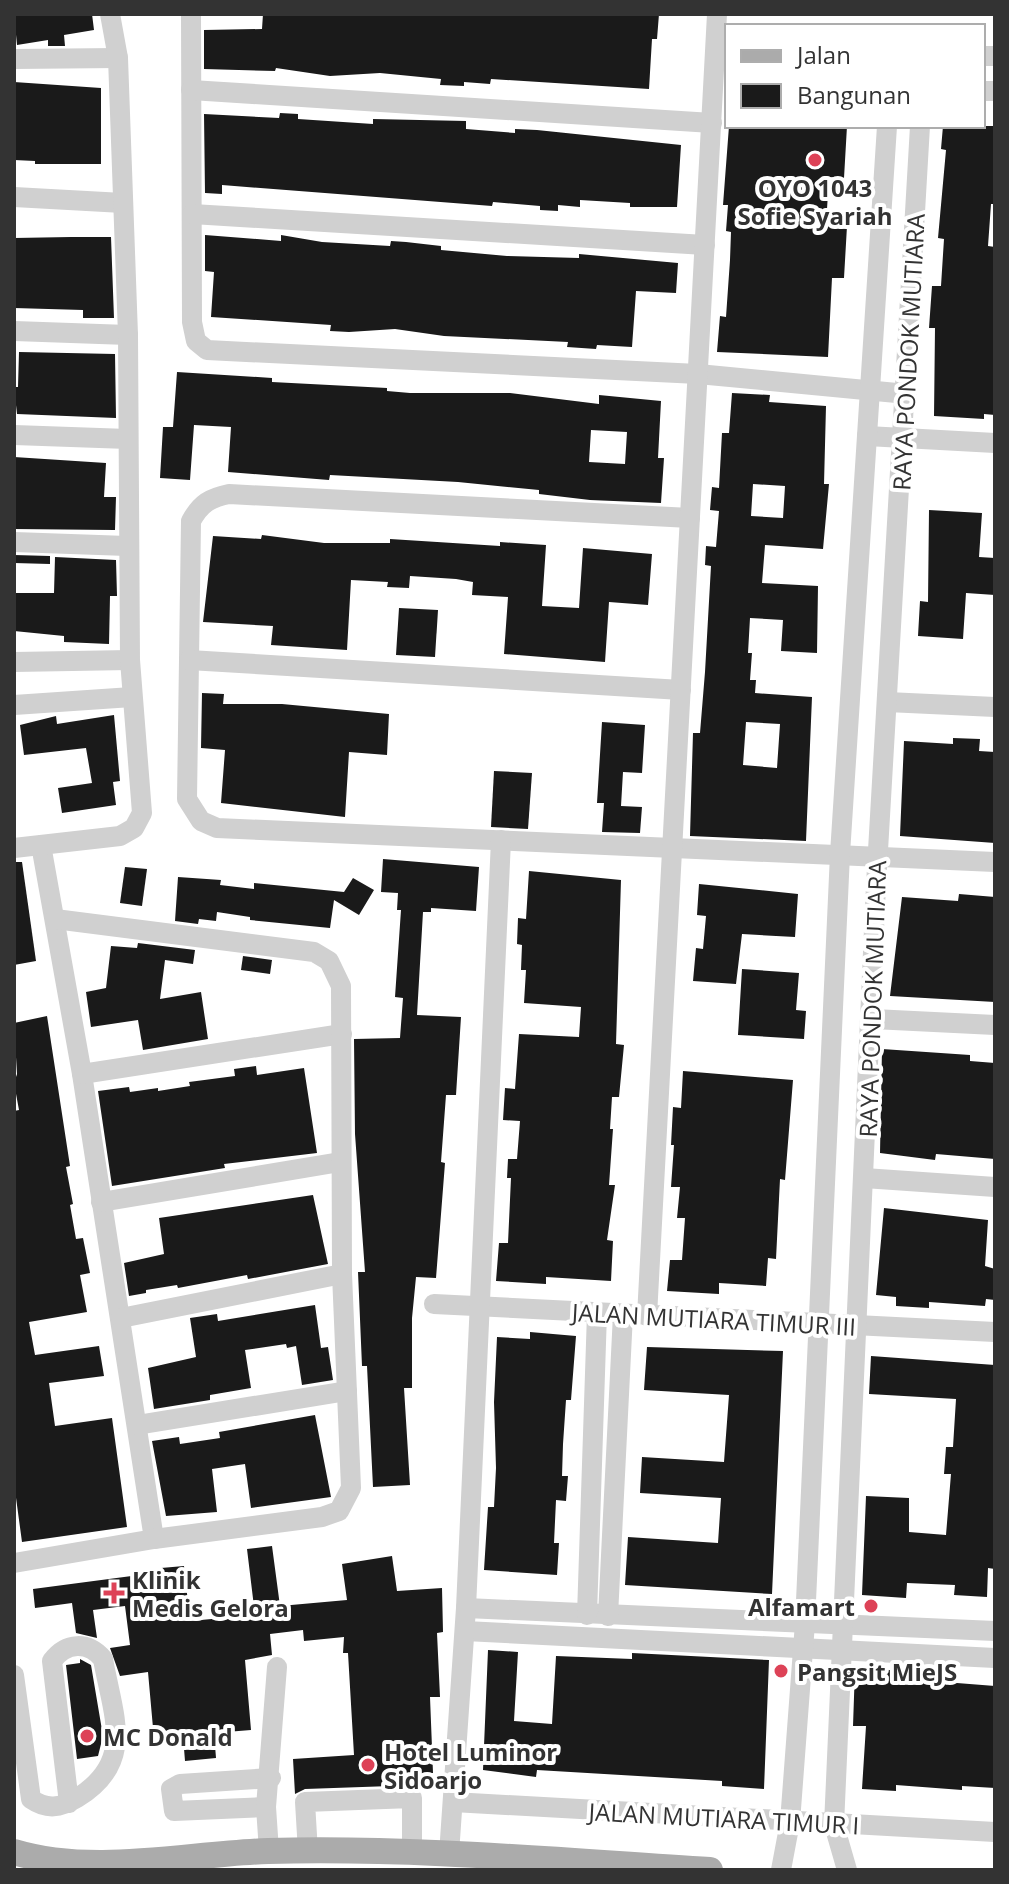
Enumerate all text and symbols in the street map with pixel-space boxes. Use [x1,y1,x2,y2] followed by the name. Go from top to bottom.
[725,24,985,128] legend
[795,38,851,71] text: Jalan
[797,78,911,111] text: Bangunan
[806,151,824,169] marker: OYO 1043 Sofie Syariah
[738,171,892,232] place label: OYO 1043 Sofie Syariah
[884,212,932,491] street label: RAYA PONDOK MUTIARA
[851,859,893,1138] street label: RAYA PONDOK MUTIARA
[569,1295,857,1343] street label: JALAN MUTIARA TIMUR III
[132,1563,289,1624] place label: Klinik Medis Gelora
[103,1582,125,1604] marker: Klinik Medis Gelora
[748,1590,855,1623] place label: Alfamart
[862,1597,880,1615] marker: Alfamart
[797,1655,957,1688] place label: Pangsit MieJS
[772,1662,790,1680] marker: Pangsit MieJS
[103,1720,233,1753] place label: MC Donald
[78,1727,96,1745] marker: MC Donald
[384,1735,557,1796] place label: Hotel Luminor Sidoarjo
[359,1756,377,1774] marker: Hotel Luminor Sidoarjo
[586,1794,860,1842] street label: JALAN MUTIARA TIMUR I

